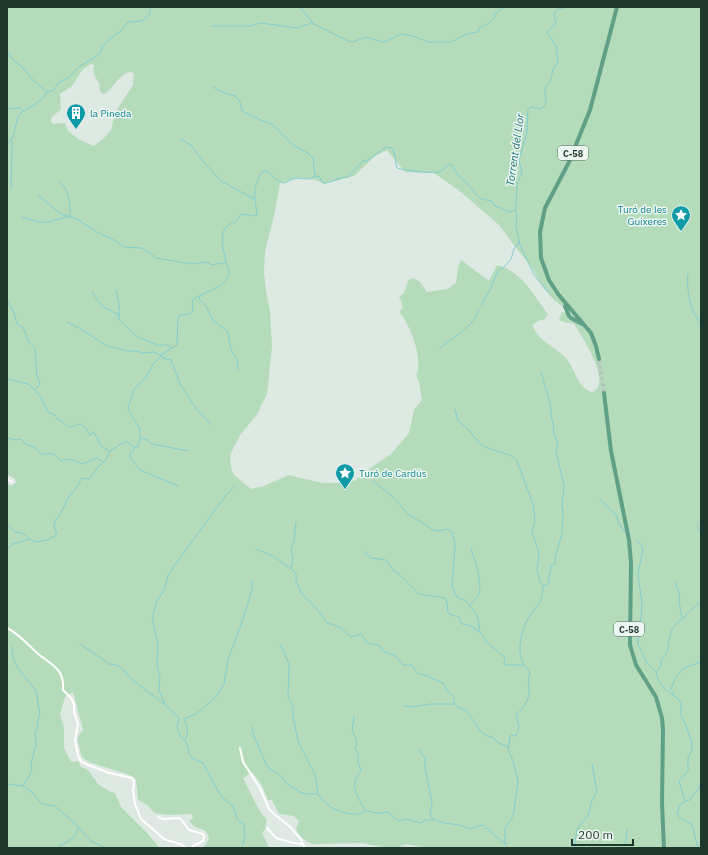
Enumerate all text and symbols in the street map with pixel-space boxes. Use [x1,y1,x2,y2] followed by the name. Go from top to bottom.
[65,102,87,130] building icon: la Pineda
[90,107,132,120] place label: la Pineda
[503,112,527,187] water label: Torrent del Llor
[558,146,588,160] road number: C-58
[618,203,667,228] place label: Turó de les Guixeres
[670,204,692,232] place icon: Turó de les Guixeres
[334,462,356,490] place icon: Turó de Cardús
[359,467,427,480] place label: Turó de Cardús
[614,622,644,636] road number: C-58
[572,821,633,847] scale bar
[578,827,613,842] text: 200 m

